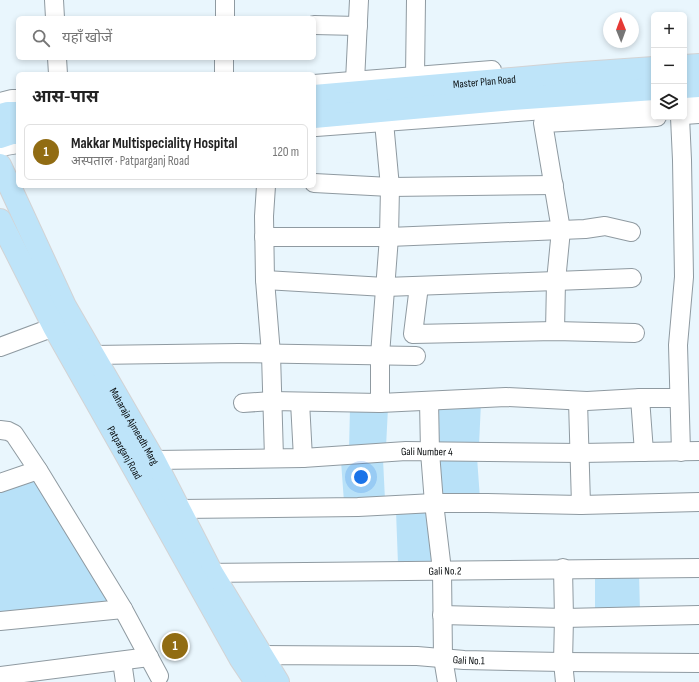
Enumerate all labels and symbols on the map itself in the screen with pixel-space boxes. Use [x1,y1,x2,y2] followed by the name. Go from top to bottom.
[603,12,639,48] north arrow
[452,72,517,90] street label: Master Plan Road
[107,385,162,467] street label: Maharaja Ajmeedh Marg
[105,424,145,482] street label: Patparganj Road
[401,444,453,458] street label: Gali Number 4
[351,467,371,487] your location
[428,564,462,577] street label: Gali No.2
[162,631,188,661] pin: 1
[452,653,485,667] street label: Gali No.1

